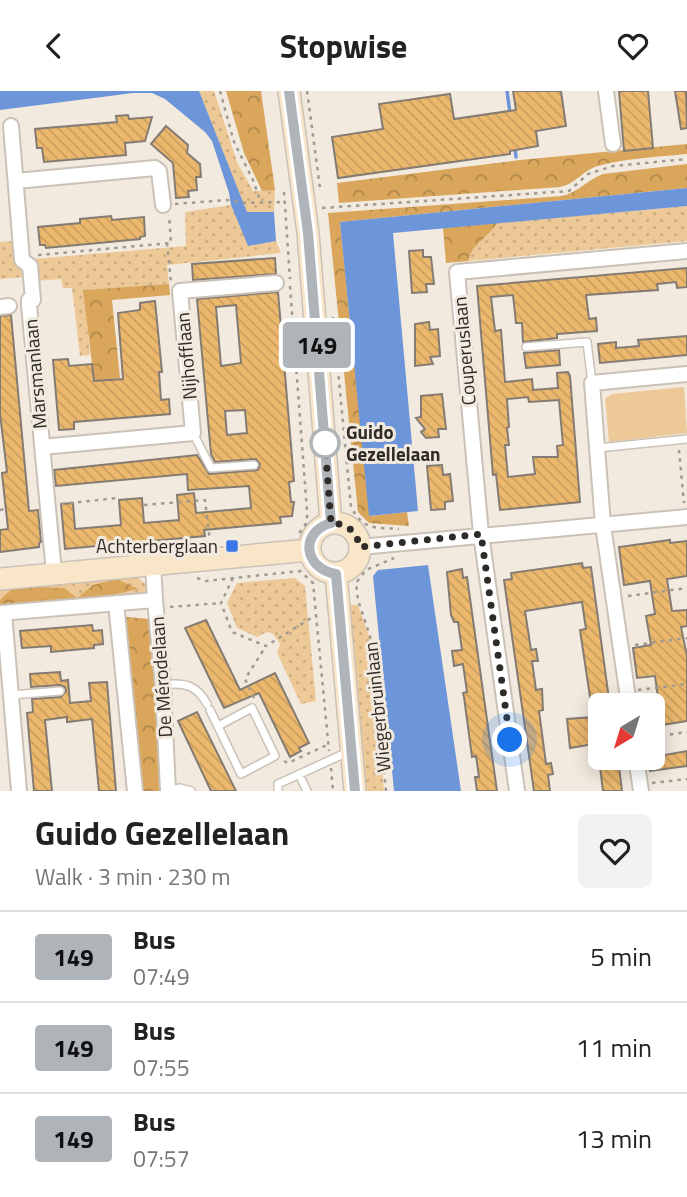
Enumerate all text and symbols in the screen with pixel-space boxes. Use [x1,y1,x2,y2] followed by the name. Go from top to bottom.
[280,22,407,70] text: Stopwise
[35,27,73,65] icon: back
[614,27,652,65] icon: heart
[444,295,483,407] street label: Couperuslaan
[167,311,204,401] street label: Nijhofflaan
[15,318,54,430] street label: Marsmanlaan
[277,322,357,368] line badge: 149
[297,327,337,363] text: 149
[346,417,441,468] place label: Guido Gezellelaan
[310,428,340,458] marker: Guido Gezellelaan
[96,531,218,560] place label: Achterberglaan
[224,538,240,554] marker: Achterberglaan
[142,616,179,738] street label: De Mérodelaan
[355,640,398,774] street label: Wiegerbruinlaan
[588,693,665,770] north arrow
[588,693,665,770] map controls
[492,722,527,757] your location
[35,808,289,858] text: Guido Gezellelaan
[578,814,652,888] button: heart
[35,859,231,894] text: Walk · 3 min · 230 m
[133,920,175,959] text: Bus
[590,937,652,976] text: 5 min
[53,939,94,975] text: 149
[133,959,190,994] text: 07:49
[133,1011,175,1050] text: Bus
[576,1028,652,1067] text: 11 min
[53,1030,94,1066] text: 149
[133,1050,190,1085] text: 07:55
[133,1102,175,1141] text: Bus
[576,1119,652,1158] text: 13 min
[53,1121,94,1157] text: 149
[133,1141,190,1176] text: 07:57

